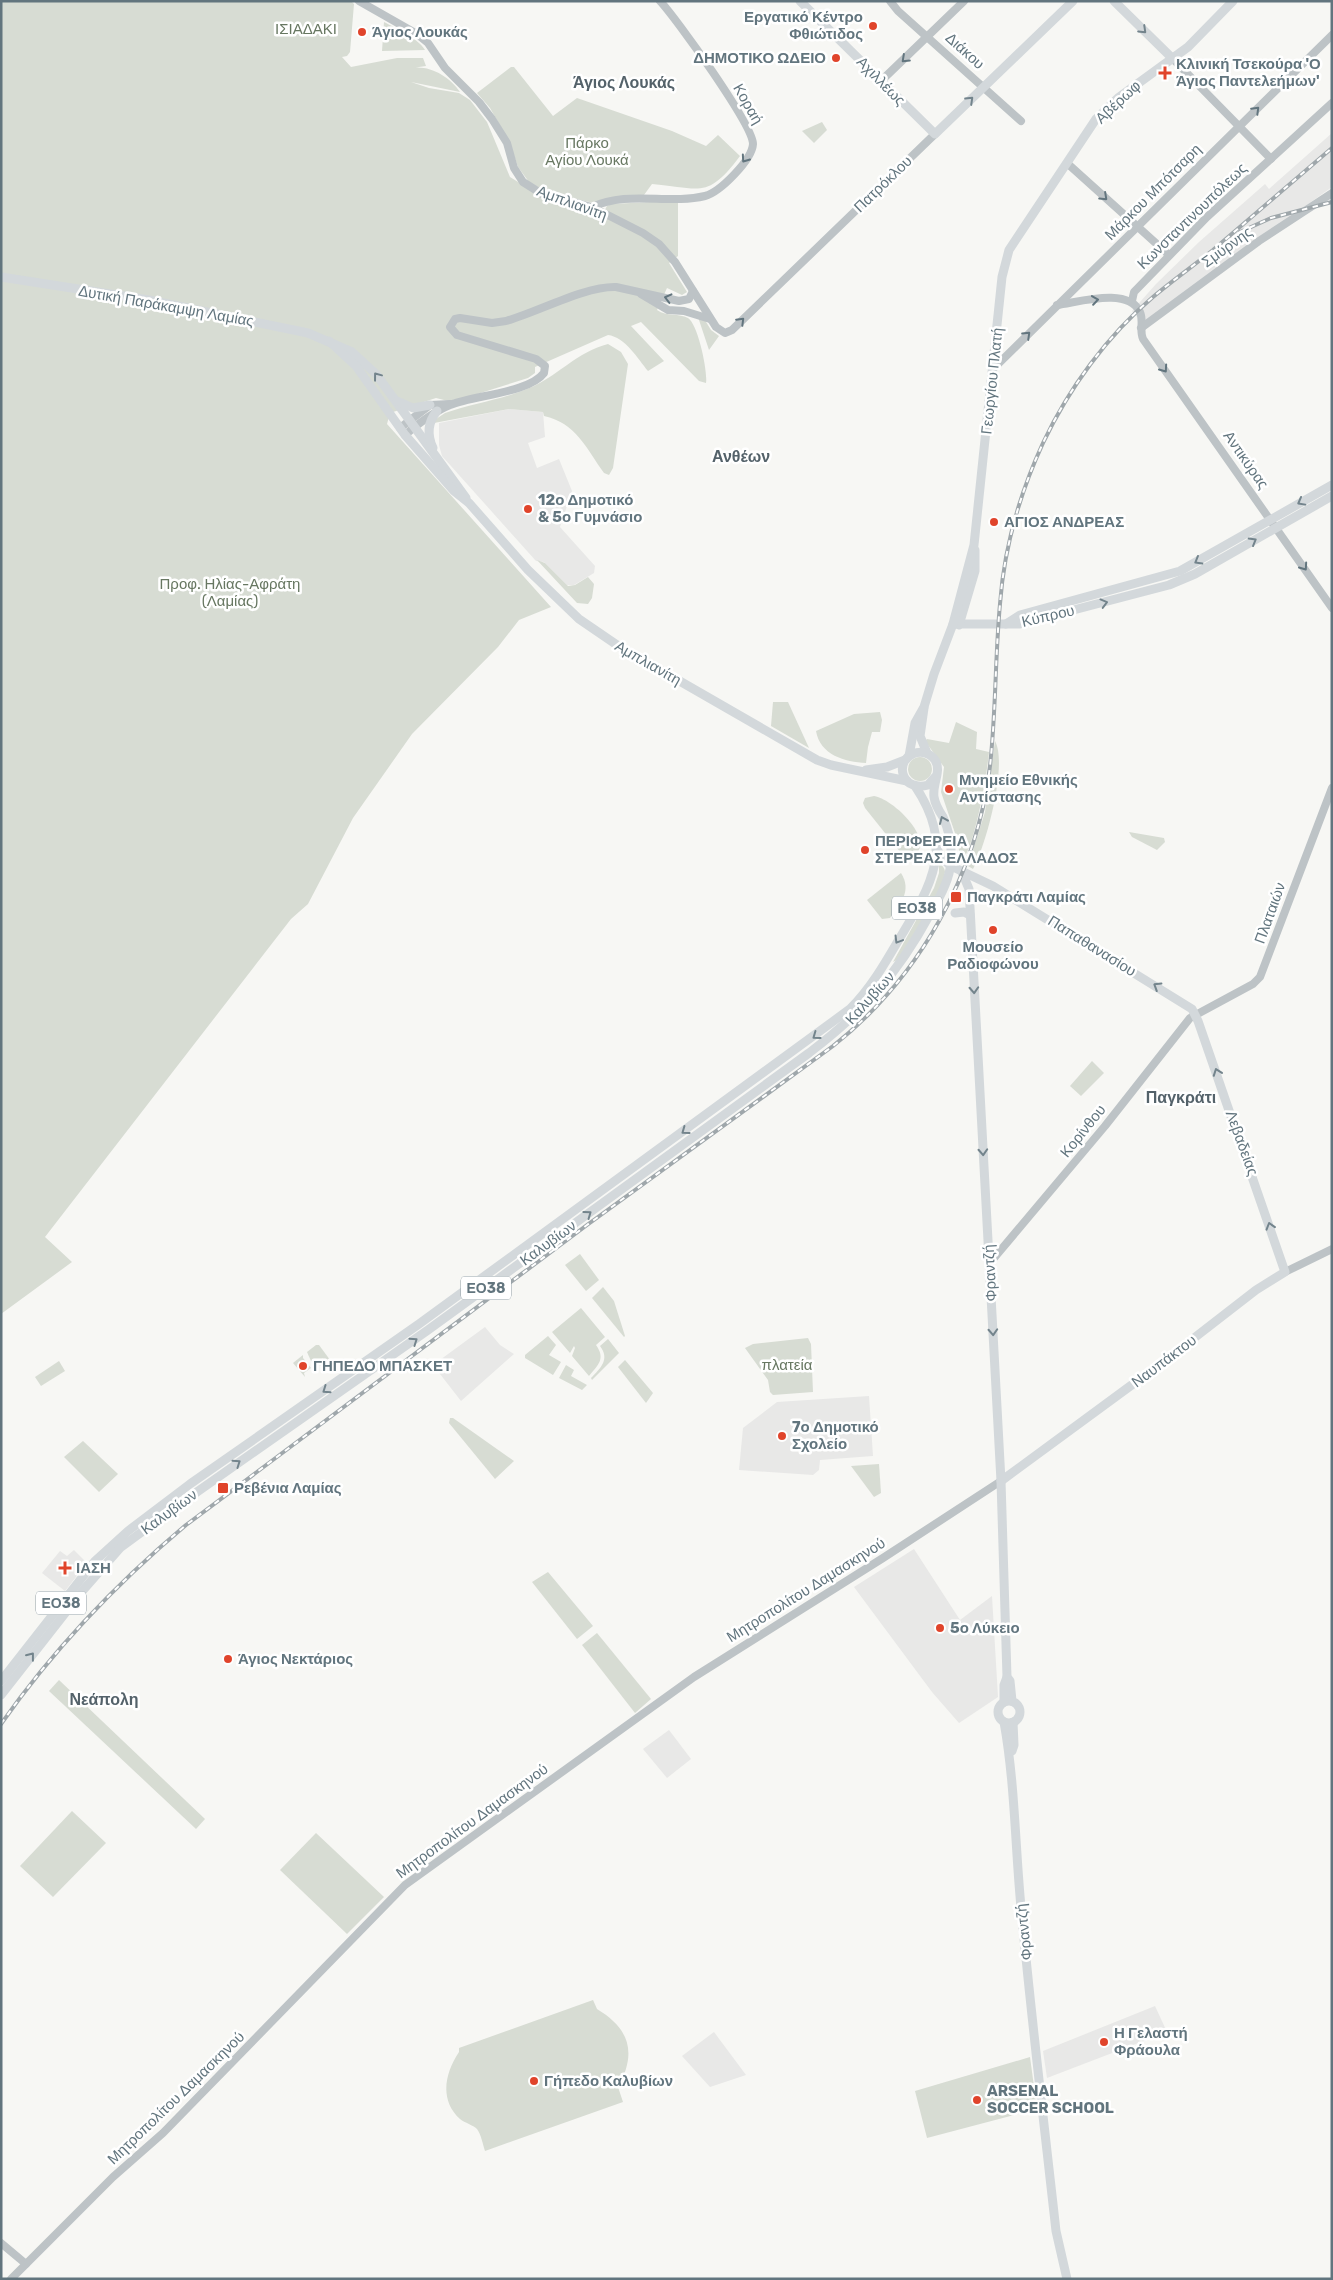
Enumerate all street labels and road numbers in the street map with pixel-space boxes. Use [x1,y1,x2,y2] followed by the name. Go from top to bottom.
[942,29,988,73] street label: Διάκου
[853,53,909,109] street label: Αχιλλέως
[1092,76,1145,127] street label: Αβέρωφ
[729,81,767,127] street label: Κοραή
[1101,140,1205,244] street label: Μάρκου Μπότσαρη
[850,152,916,216] street label: Πατρόκλου
[1134,159,1250,273] street label: Κωνσταντινουπόλεως
[534,182,610,224] street label: Αμπλιανίτη
[1198,223,1256,271] street label: Σμύρνης
[77,282,255,330] street label: Δυτική Παράκαμψη Λαμίας
[977,327,1007,435] street label: Γεωργίου Πλατή
[1220,428,1272,492] street label: Αντικύρας
[1020,601,1076,631] street label: Κύπρου
[612,637,684,689] street label: Αμπλιανίτη
[1251,880,1289,946] street label: Πλαταιών
[892,896,942,920] road number: ΕΟ38
[1045,912,1139,980] street label: Παπαθανασίου
[842,968,898,1028] street label: Καλυβίων
[1056,1101,1110,1161] street label: Κορίνθου
[1222,1108,1262,1178] street label: Λεβαδείας
[516,1217,580,1269] street label: Καλυβίων
[980,1244,1000,1302] street label: Φραντζή
[461,1276,511,1300] road number: ΕΟ38
[1128,1331,1200,1391] street label: Ναυπάκτου
[137,1486,201,1538] street label: Καλυβίων
[723,1534,889,1646] street label: Μητροπολίτου Δαμασκηνού
[36,1592,86,1615] road number: ΕΟ38
[392,1760,552,1882] street label: Μητροπολίτου Δαμασκηνού
[1012,1903,1036,1961] street label: Φραντζή
[104,2028,248,2168] street label: Μητροπολίτου Δαμασκηνού

